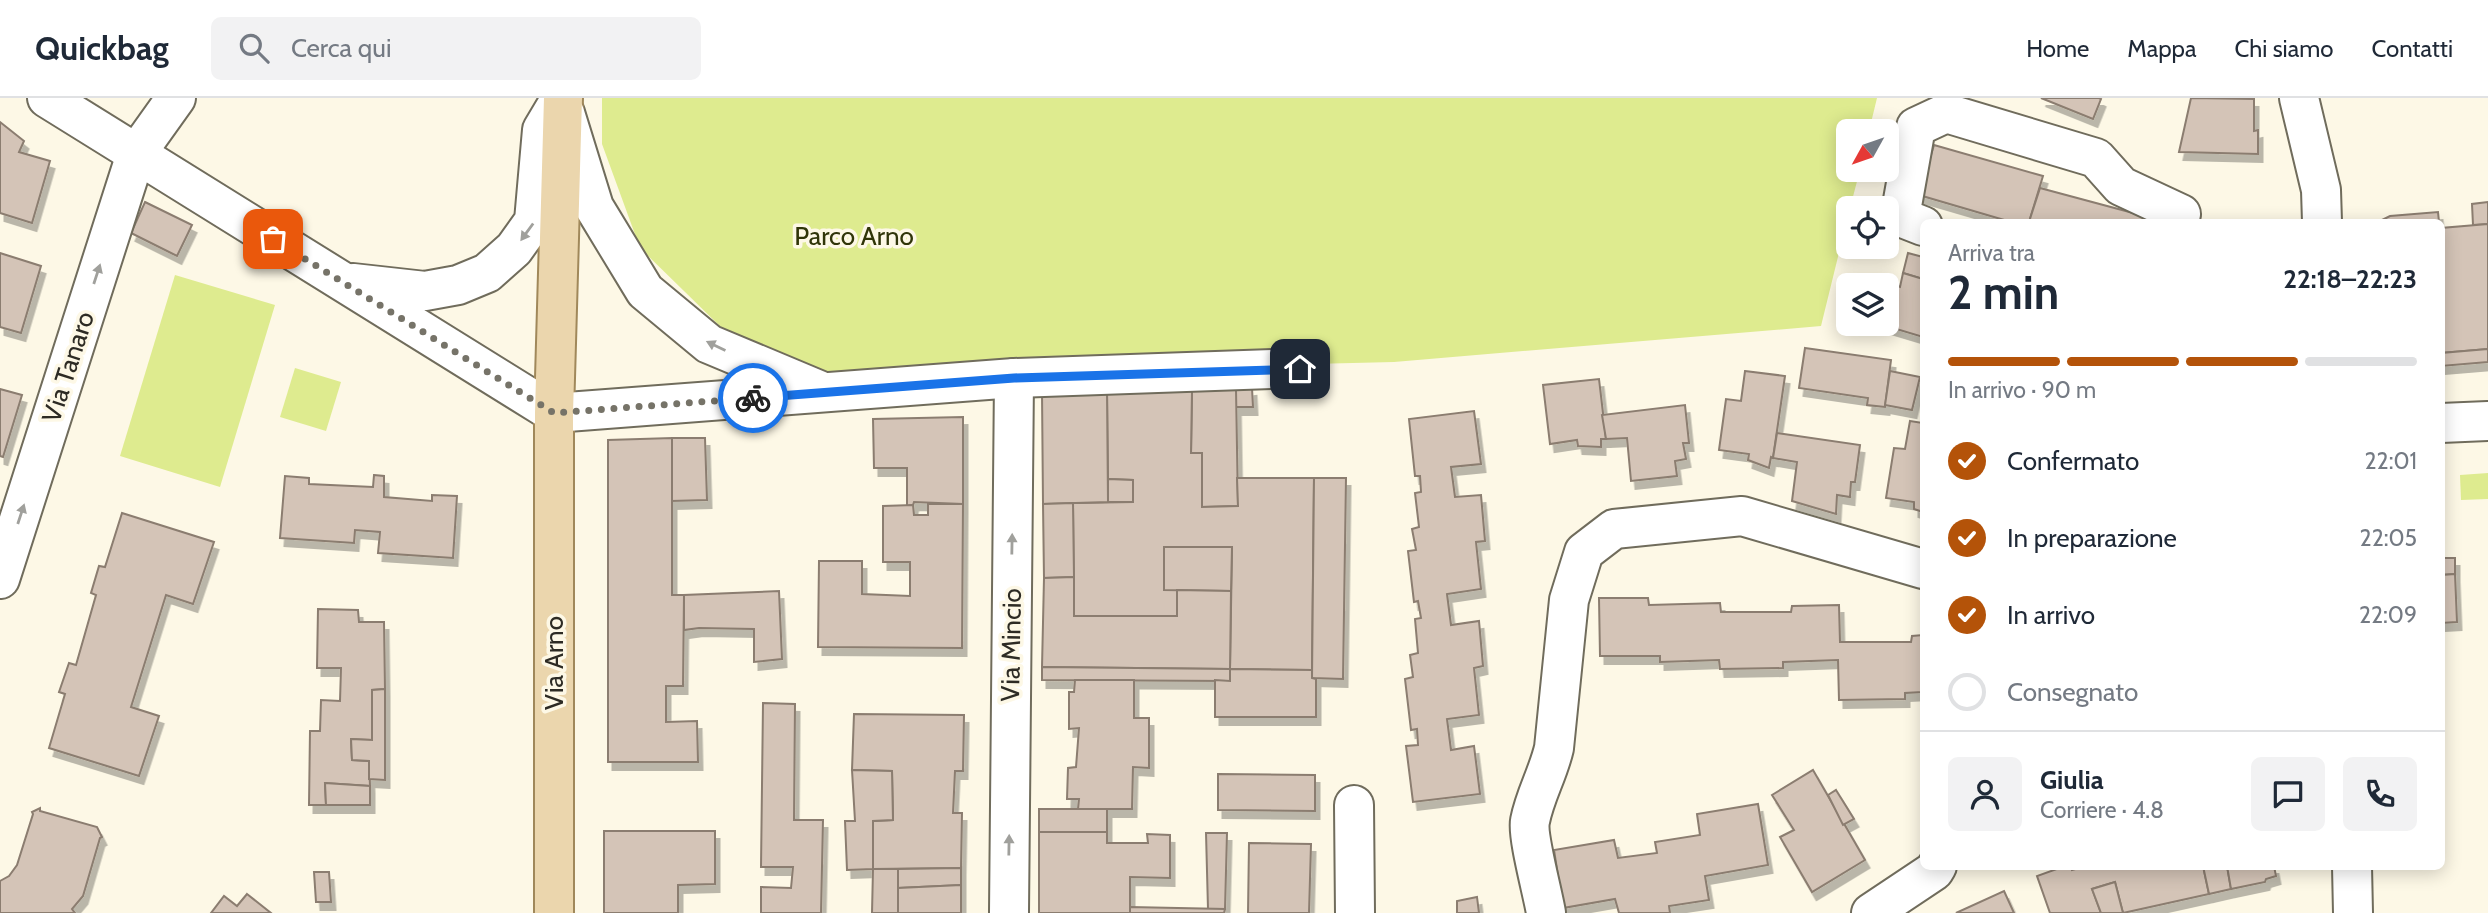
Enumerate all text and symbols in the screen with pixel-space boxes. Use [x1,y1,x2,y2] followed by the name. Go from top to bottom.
[211,17,701,80] search box
[35,28,169,68] text: Quickbag
[235,29,273,67] icon: search
[291,32,392,64] text: Cerca qui
[2026,34,2089,63] text: Home
[2127,34,2196,63] text: Mappa
[2234,34,2333,63] text: Chi siamo
[2371,34,2453,63] text: Contatti
[1836,119,1899,182] north arrow
[1836,119,1899,336] map controls
[1836,196,1899,259] button: locate
[243,209,303,269] pin
[254,220,292,258] icon: bag
[794,220,914,252] park label: Parco Arno
[520,223,534,241] one-way arrow
[1948,239,2035,267] text: Arriva tra
[2283,263,2417,295] text: 22:18–22:23
[93,264,103,285] one-way arrow
[1948,265,2059,321] text: 2 min
[1836,273,1899,336] button: layers
[35,307,101,427] street label: Via Tanaro
[1270,339,1330,399] pin
[706,341,726,352] one-way arrow
[1281,350,1319,388] icon: home
[718,363,788,433] courier
[1948,376,2096,404] text: In arrivo · 90 m
[734,379,772,417] icon: bike
[1948,442,1986,480] icon: check
[2007,445,2139,477] text: Confermato
[2365,447,2417,475] text: 22:01
[16,504,26,525] one-way arrow
[1948,519,1986,557] icon: check
[2007,522,2177,554] text: In preparazione
[2360,524,2417,552] text: 22:05
[1006,533,1018,555] one-way arrow
[994,588,1028,702] street label: Via Mincio
[1948,596,1986,634] icon: check
[2007,599,2095,631] text: In arrivo
[2359,601,2417,629] text: 22:09
[538,616,570,710] street label: Via Arno
[2007,676,2138,708] text: Consegnato
[1948,757,2022,831] button: person
[2251,757,2325,831] button: chat
[2343,757,2417,831] button: phone
[2040,764,2104,796] text: Giulia
[2040,796,2164,824] text: Corriere · 4.8
[1003,834,1015,856] one-way arrow

